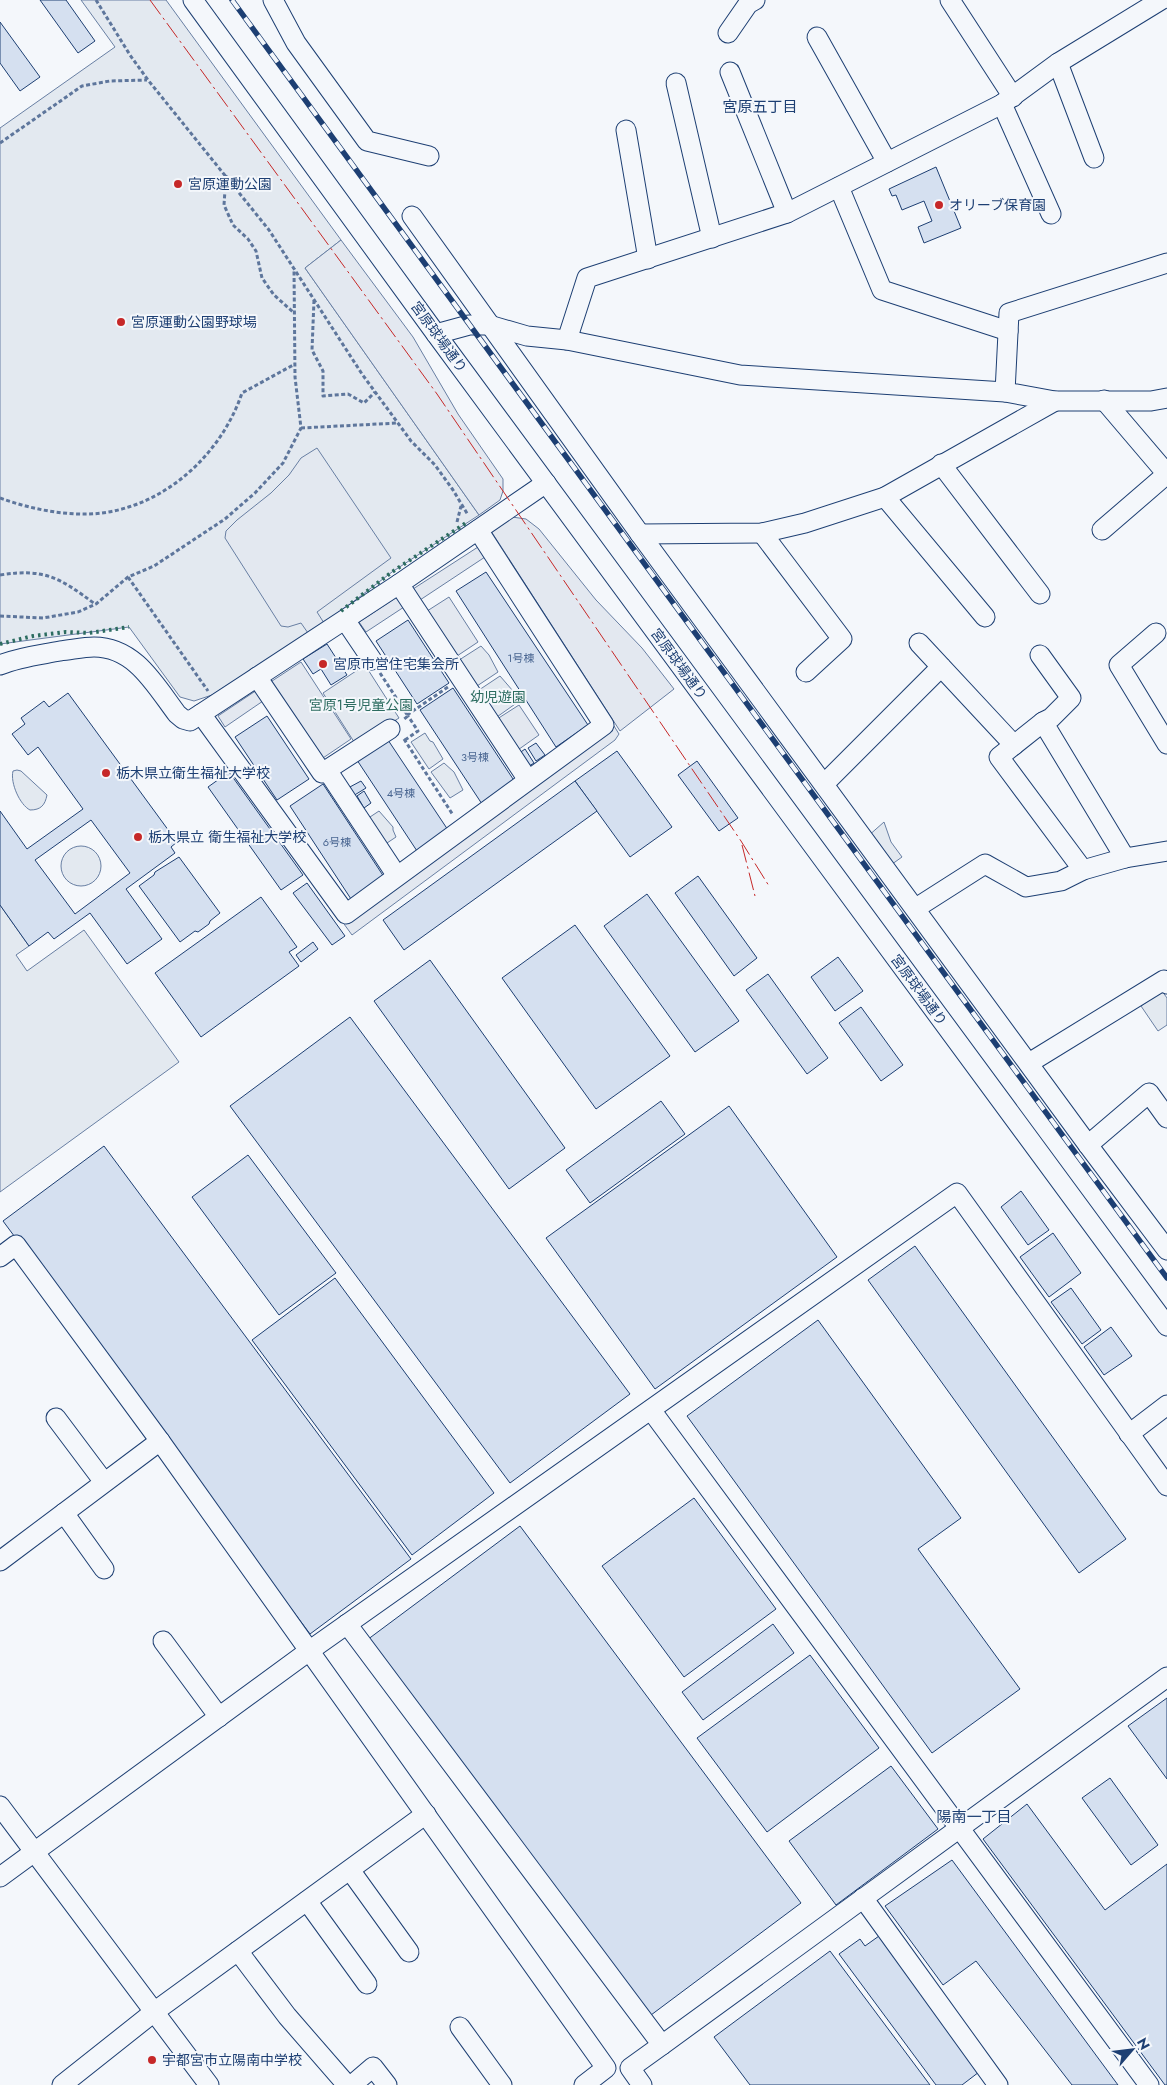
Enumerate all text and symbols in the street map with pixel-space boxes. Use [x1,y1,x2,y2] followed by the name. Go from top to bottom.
[722,96,798,118] district label: 宮原五丁目
[188,174,272,194] place label: 宮原運動公園
[172,178,184,190] marker: 宮原運動公園
[949,195,1046,215] place label: オリーブ保育園
[933,199,945,211] marker: オリーブ保育園
[406,297,472,377] street label: 宮原球場通り
[131,312,257,332] place label: 宮原運動公園野球場
[115,316,127,328] marker: 宮原運動公園野球場
[646,624,712,704] street label: 宮原球場通り
[508,650,534,666] house number: 1号棟
[333,654,459,674] place label: 宮原市営住宅集会所
[317,658,329,670] marker: 宮原市営住宅集会所
[470,687,526,707] park label: 幼児遊園
[309,695,413,715] park label: 宮原1号児童公園
[461,749,489,765] house number: 3号棟
[116,763,270,783] place label: 栃木県立衛生福祉大学校
[100,767,112,779] marker: 栃木県立衛生福祉大学校
[387,785,415,801] house number: 4号棟
[148,827,306,847] place label: 栃木県立 衛生福祉大学校
[132,831,144,843] marker: 栃木県立 衛生福祉大学校
[323,834,351,850] house number: 6号棟
[886,950,952,1030] street label: 宮原球場通り
[936,1806,1012,1828] district label: 陽南一丁目
[1107,2025,1157,2075] north arrow
[1132,2034,1155,2054] text: N
[162,2050,302,2070] place label: 宇都宮市立陽南中学校
[146,2054,158,2066] marker: 宇都宮市立陽南中学校

